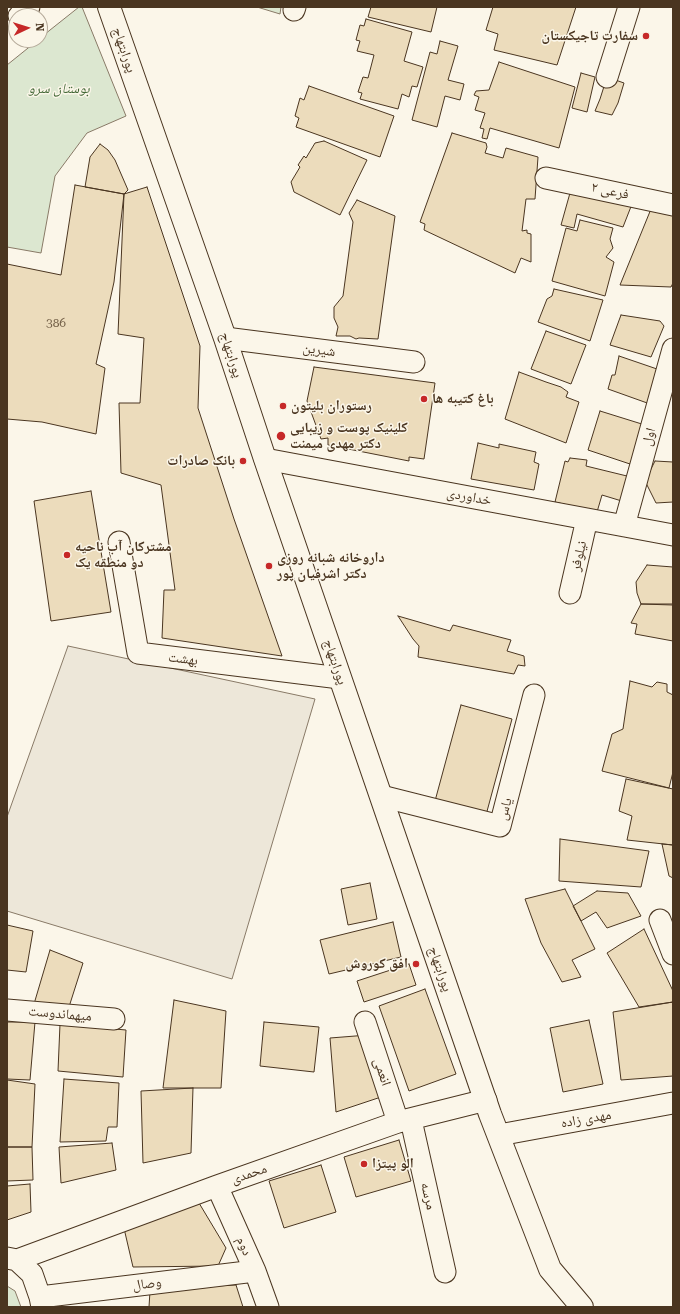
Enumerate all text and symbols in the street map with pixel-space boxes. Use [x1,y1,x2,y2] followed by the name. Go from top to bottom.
[8,8,48,48] north arrow
[33,23,46,32] text: N
[108,25,140,75] street label: پورابتهاج
[542,28,638,44] place label: سفارت تاجیکستان
[641,31,651,41] marker: سفارت تاجیکستان
[28,81,90,97] park label: بوستان سرو
[590,179,630,203] street label: فرعی ۲
[46,316,66,330] house number: 386
[216,330,246,380] street label: پورابتهاج
[302,340,336,360] street label: شیرین
[432,391,494,407] place label: باغ کتیبه ها
[419,394,429,404] marker: باغ کتیبه ها
[291,398,372,414] place label: رستوران بلیتون
[278,401,288,411] marker: رستوران بلیتون
[290,420,408,452] place label: کلینیک پوست و زیبایی دکتر مهدی میمنت
[639,426,659,448] street label: اول
[275,430,287,442] marker: کلینیک پوست و زیبایی دکتر مهدی میمنت
[167,453,235,469] place label: بانک صادرات
[238,456,248,466] marker: بانک صادرات
[445,485,493,509] street label: خداوردی
[75,539,172,572] place label: مشترکان آب ناحیه دو منطقه یک
[567,539,591,573] street label: نیلوفر
[62,550,72,560] marker: مشترکان آب ناحیه دو منطقه یک
[277,550,385,582] place label: داروخانه شبانه روزی دکتر اشرفیان پور
[264,561,274,571] marker: داروخانه شبانه روزی دکتر اشرفیان پور
[319,637,351,687] street label: پورابتهاج
[167,649,199,669] street label: بهشت
[494,796,516,822] street label: یاس
[424,944,456,994] street label: پورابتهاج
[346,956,408,972] place label: افق کوروش
[411,959,421,969] marker: افق کوروش
[28,1003,92,1025] street label: میهماندوست
[370,1056,394,1088] street label: انعمی
[560,1106,612,1132] street label: مهدی زاده
[372,1156,414,1172] place label: الو پیتزا
[359,1159,369,1169] marker: الو پیتزا
[229,1160,269,1188] street label: محمدی
[417,1181,439,1211] street label: مرسه
[232,1234,256,1258] street label: دوم
[131,1274,163,1294] street label: وصال

